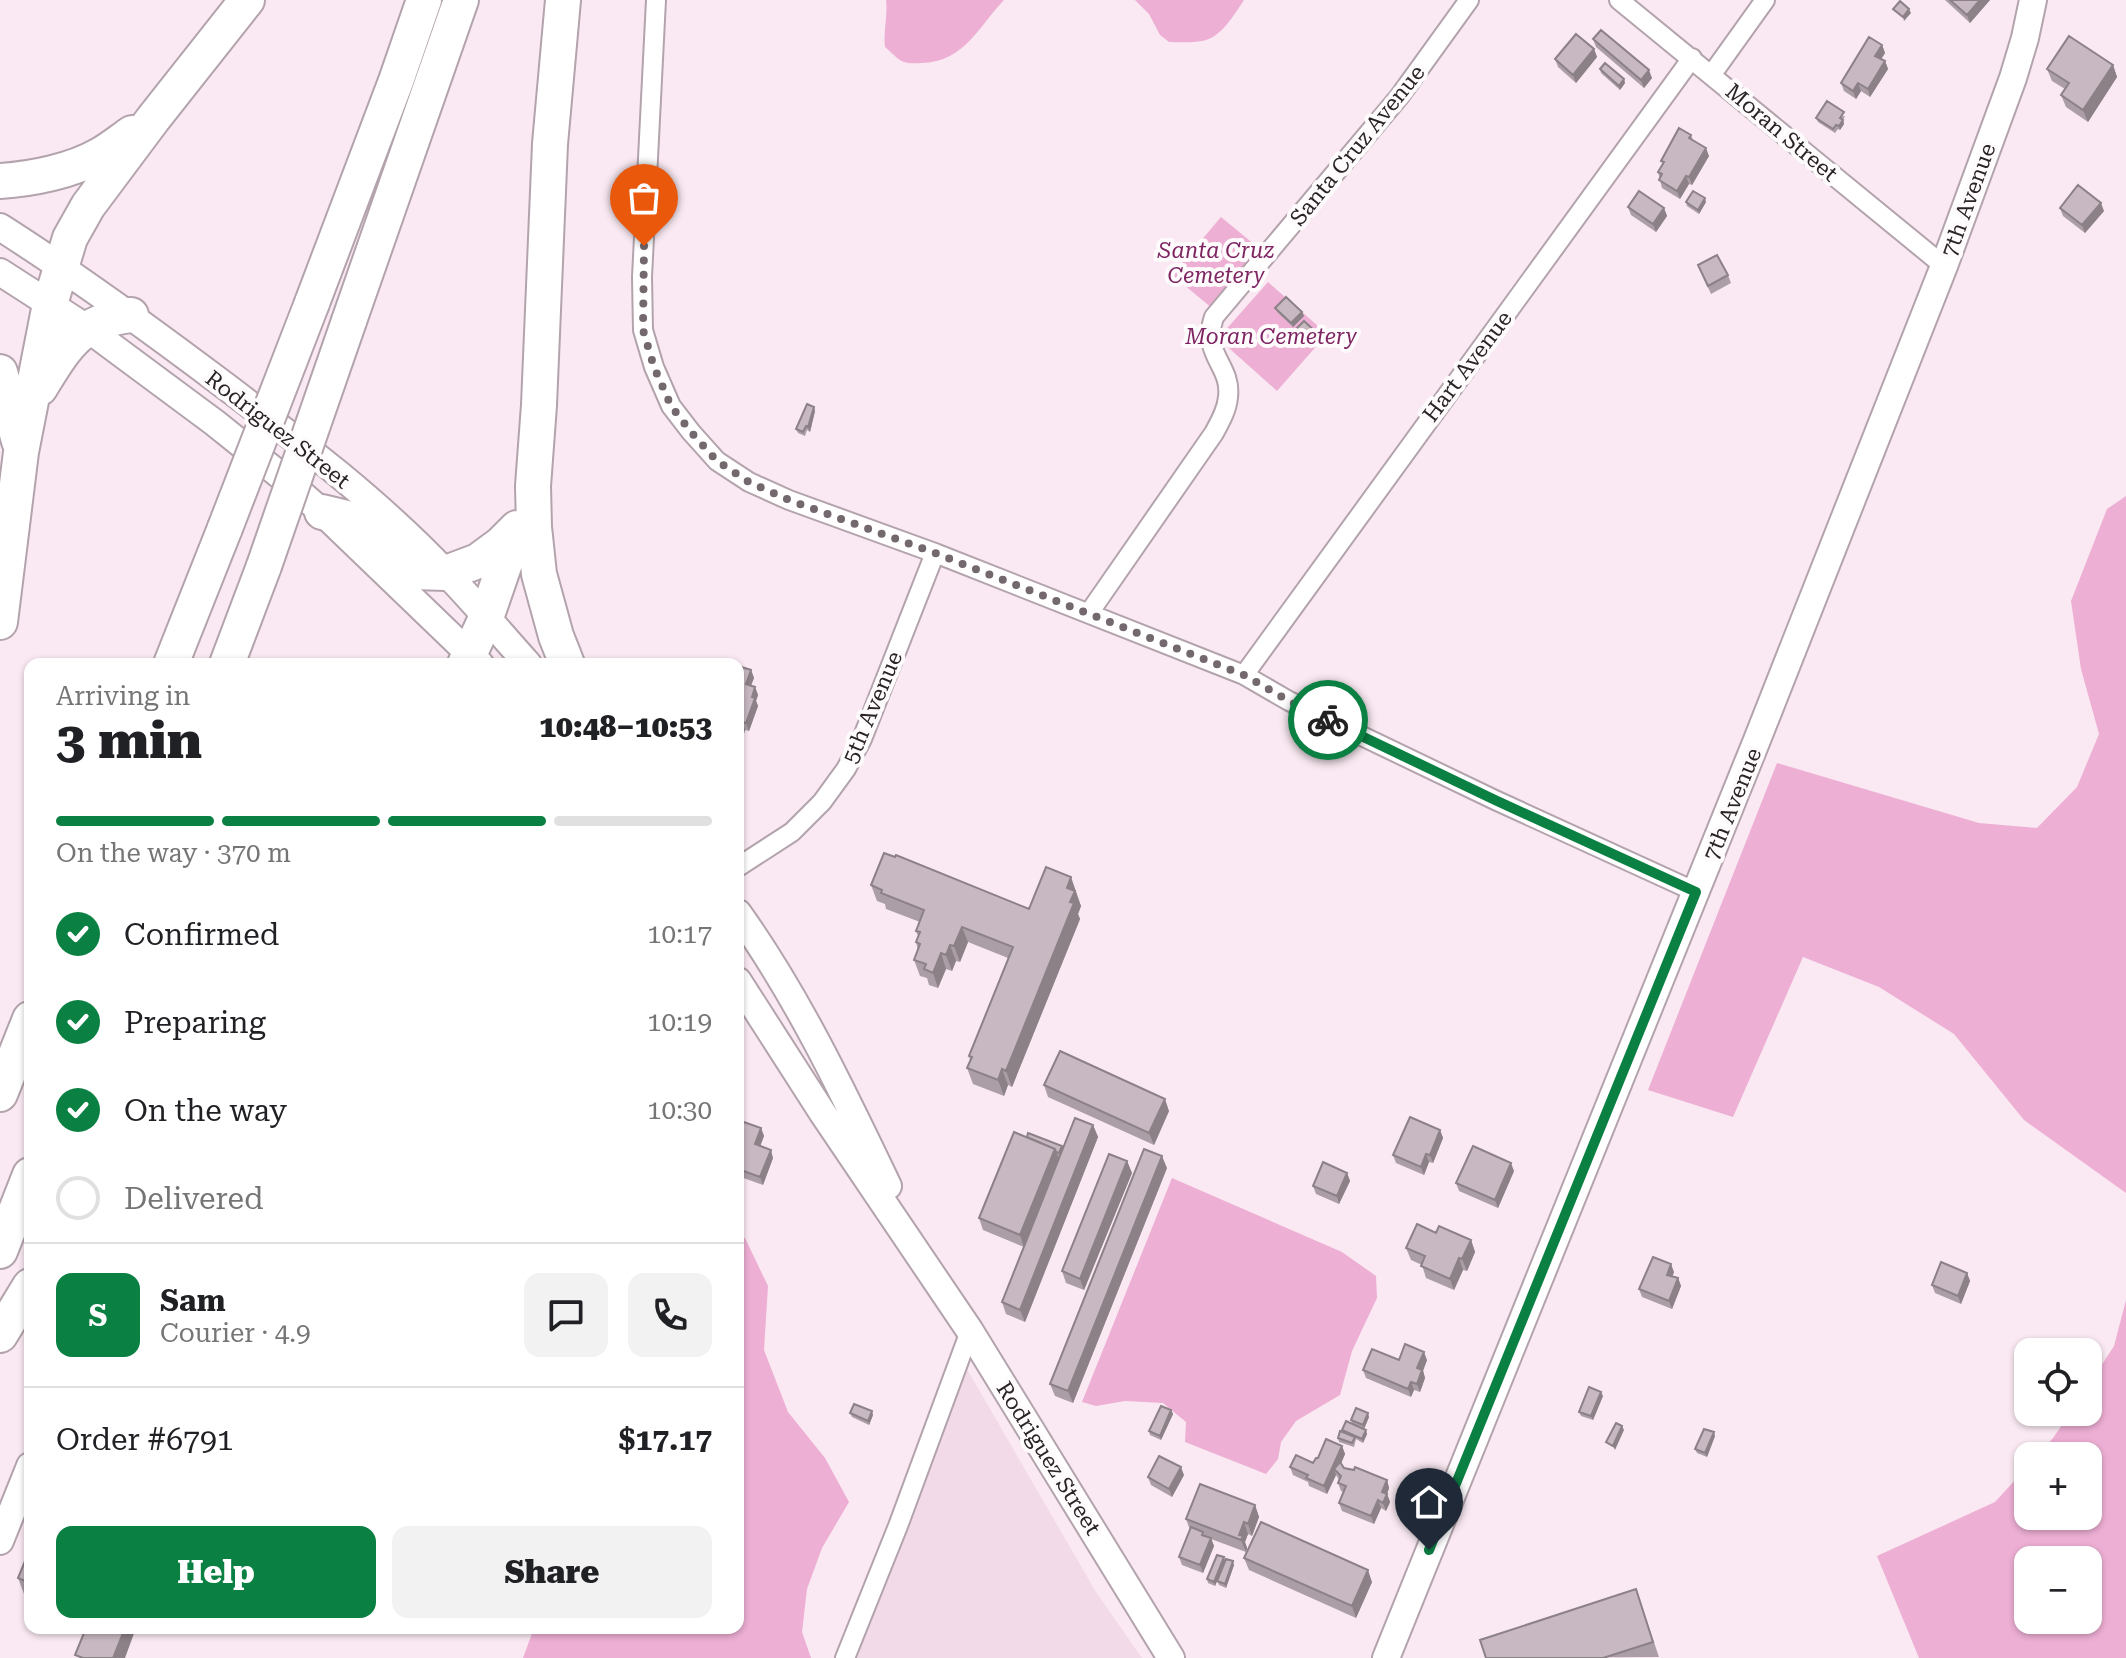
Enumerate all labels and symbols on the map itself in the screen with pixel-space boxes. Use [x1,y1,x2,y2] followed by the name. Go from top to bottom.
[1285,60,1430,230] street label: Santa Cruz Avenue
[1721,79,1843,186] street label: Moran Street
[1936,140,2001,260] street label: 7th Avenue
[610,164,678,246] pin
[1157,238,1274,288] park label: Santa Cruz Cemetery
[1418,306,1517,427] street label: Hart Avenue
[1184,324,1357,349] park label: Moran Cemetery
[201,365,355,493] street label: Rodriguez Street
[838,647,907,767] street label: 5th Avenue
[1288,680,1368,760] courier
[1699,744,1766,864] street label: 7th Avenue
[991,1377,1106,1539] street label: Rodriguez Street
[1395,1468,1463,1550] pin

